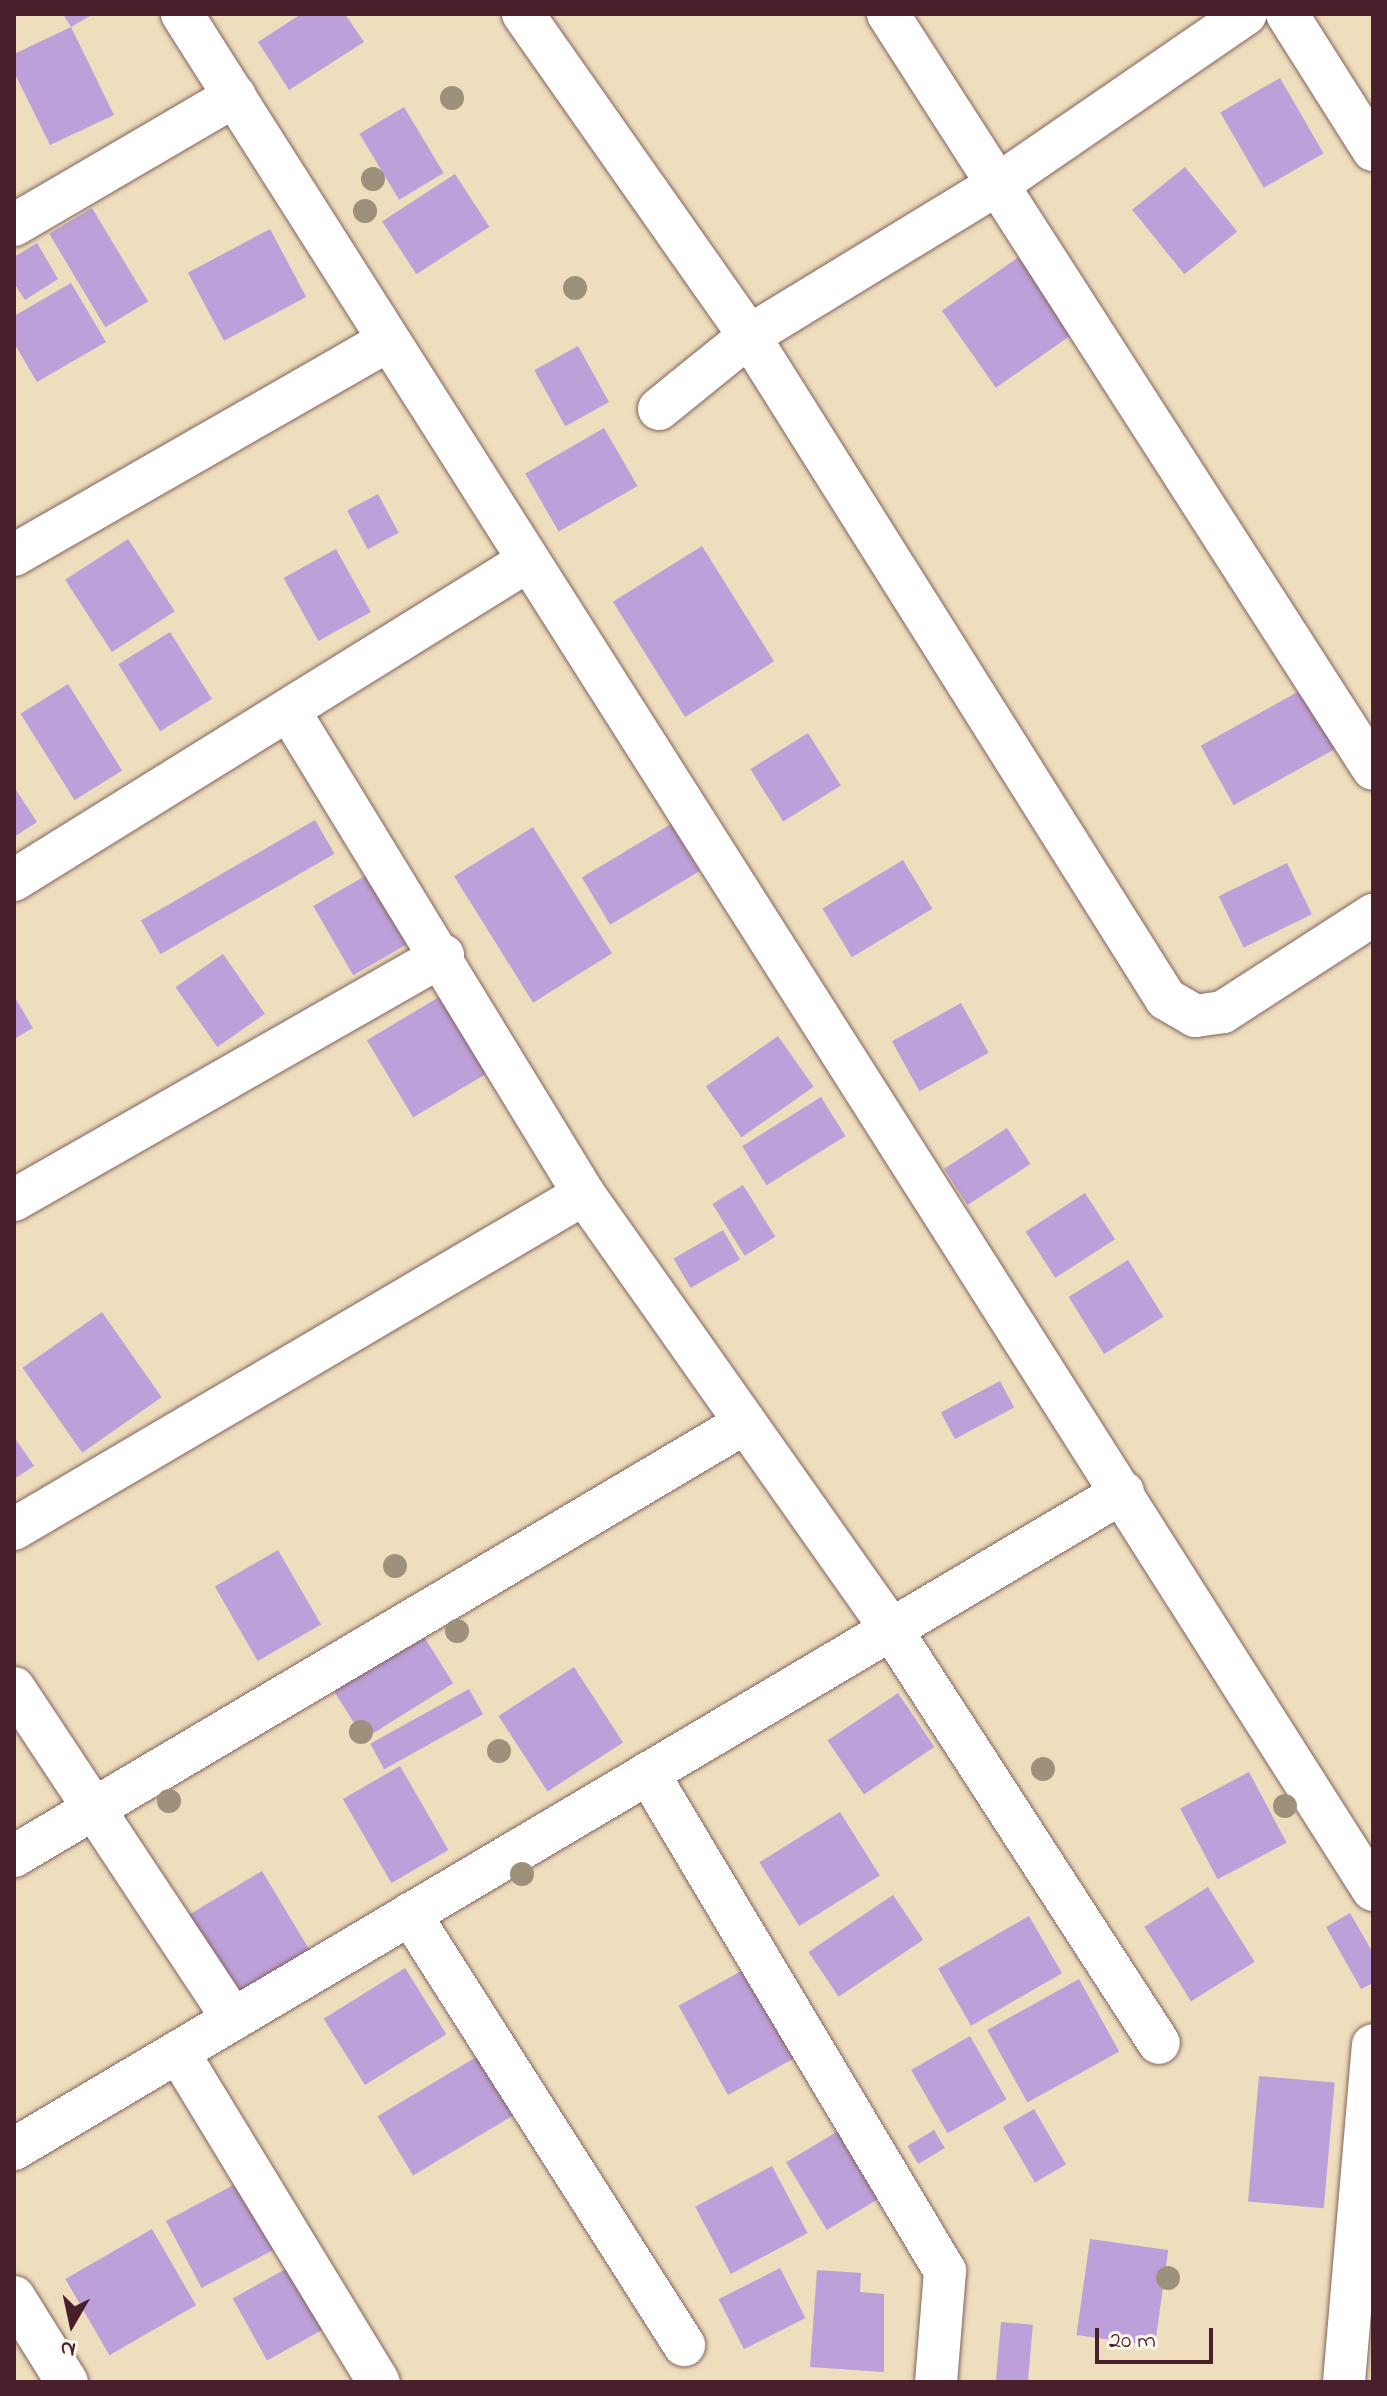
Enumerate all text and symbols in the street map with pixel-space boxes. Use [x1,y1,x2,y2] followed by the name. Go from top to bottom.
[32,2284,112,2364] north arrow
[1099,2312,1217,2362] scale bar
[1109,2324,1156,2359] text: 20 m
[58,2331,78,2365] text: N

